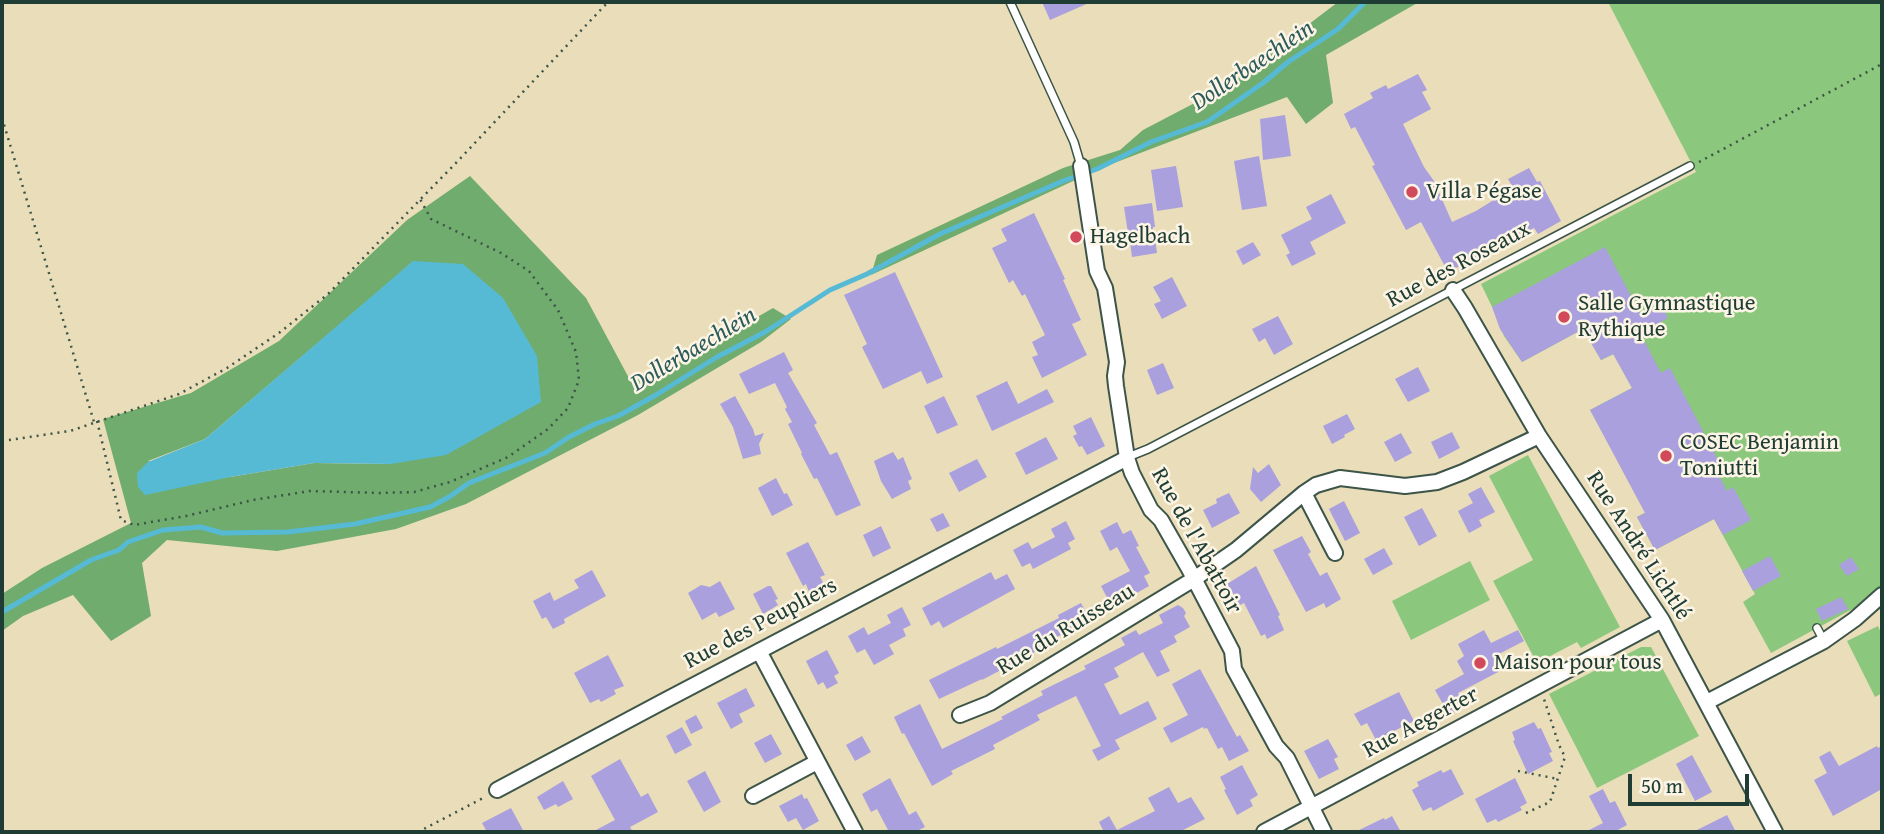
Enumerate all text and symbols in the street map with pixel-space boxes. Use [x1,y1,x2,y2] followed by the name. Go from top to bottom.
[1186,14,1320,118] water label: Dollerbaechlein
[1426,178,1542,206] place label: Villa Pégase
[1404,184,1420,200] marker: Villa Pégase
[1382,216,1536,314] street label: Rue des Roseaux
[1090,223,1190,251] place label: Hagelbach
[1068,229,1084,245] marker: Hagelbach
[1578,290,1756,344] place label: Salle Gymnastique Rythique
[626,301,762,399] water label: Dollerbaechlein
[1556,309,1572,325] marker: Salle Gymnastique Rythique
[1680,429,1839,483] place label: COSEC Benjamin Toniutti
[1658,448,1674,464] marker: COSEC Benjamin Toniutti
[1144,463,1248,619] street label: Rue de l'Abattoir
[1580,466,1696,626] street label: Rue André Lichtlé
[680,572,842,676] street label: Rue des Peupliers
[992,578,1140,682] street label: Rue du Ruisseau
[1494,649,1662,677] place label: Maison pour tous
[1472,655,1488,671] marker: Maison pour tous
[1359,681,1483,765] street label: Rue Aegerter
[1632,760,1753,804] scale bar
[1641,770,1683,801] text: 50 m

